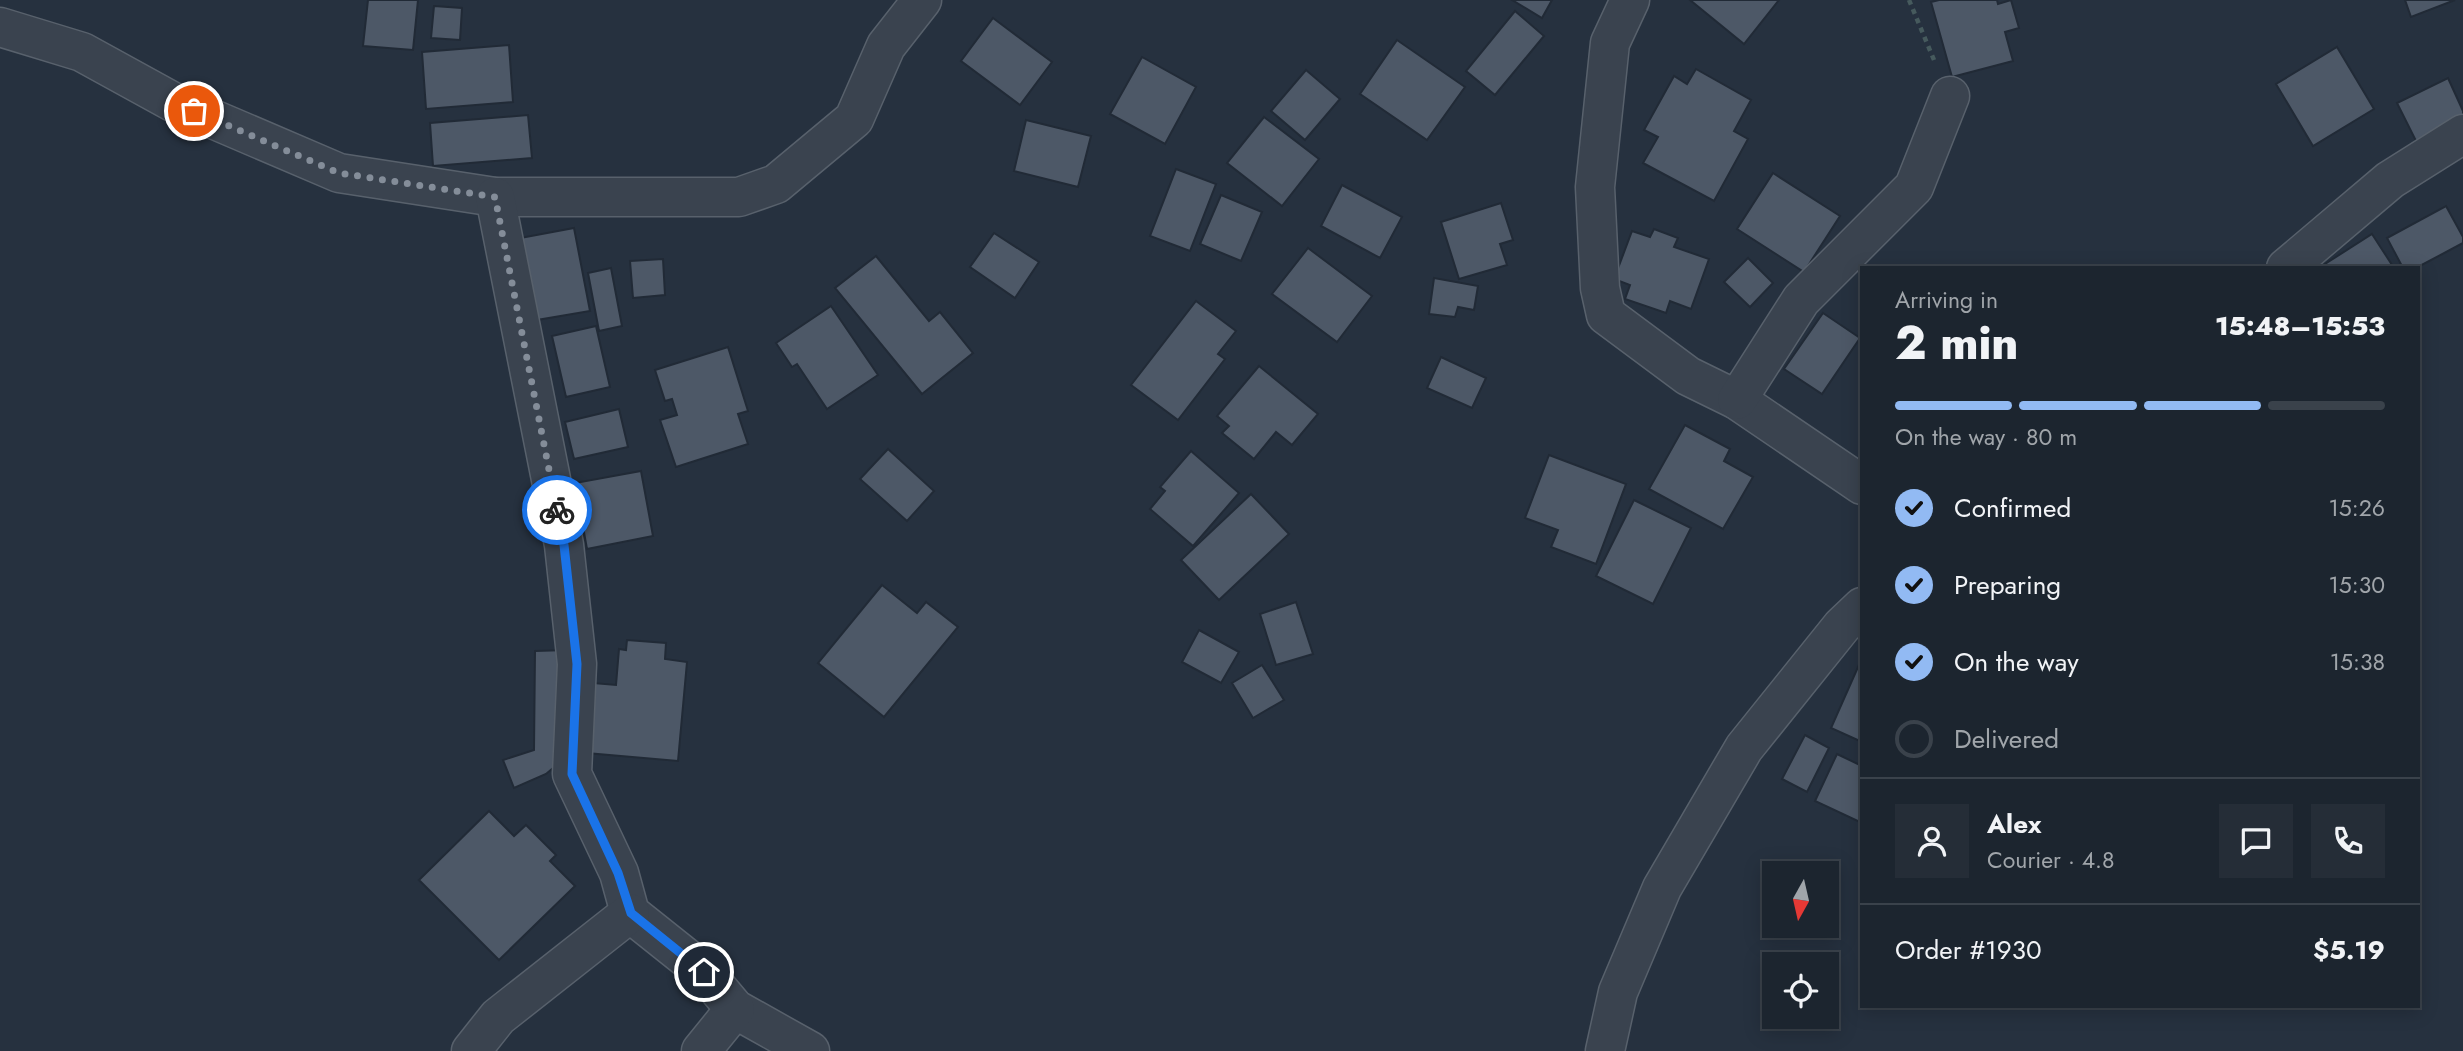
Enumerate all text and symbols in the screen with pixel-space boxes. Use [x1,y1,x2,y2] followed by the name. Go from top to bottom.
[164,81,224,141] pin
[175,92,213,130] icon: bag
[1895,283,1998,317] text: Arriving in
[2215,307,2385,345] text: 15:48–15:53
[1895,310,2019,376] text: 2 min
[1895,420,2077,454] text: On the way · 80 m
[522,475,592,545] courier
[1895,489,1933,527] icon: check
[1954,489,2071,527] text: Confirmed
[538,491,576,529] icon: bike
[2328,491,2385,525] text: 15:26
[1895,566,1933,604] icon: check
[1954,566,2061,604] text: Preparing
[2328,568,2385,602] text: 15:30
[1895,643,1933,681] icon: check
[1954,643,2079,681] text: On the way
[2330,645,2385,679] text: 15:38
[1954,720,2059,758] text: Delivered
[1895,804,1969,878] button: person
[2219,804,2293,878] button: chat
[2311,804,2385,878] button: phone
[1987,805,2041,843] text: Alex
[1987,843,2115,877] text: Courier · 4.8
[1762,861,1839,938] north arrow
[1762,861,1839,1029] map controls
[1895,931,2042,969] text: Order #1930
[2313,931,2385,969] text: $5.19
[674,942,734,1002] pin
[1762,952,1839,1029] button: locate
[685,953,723,991] icon: home

